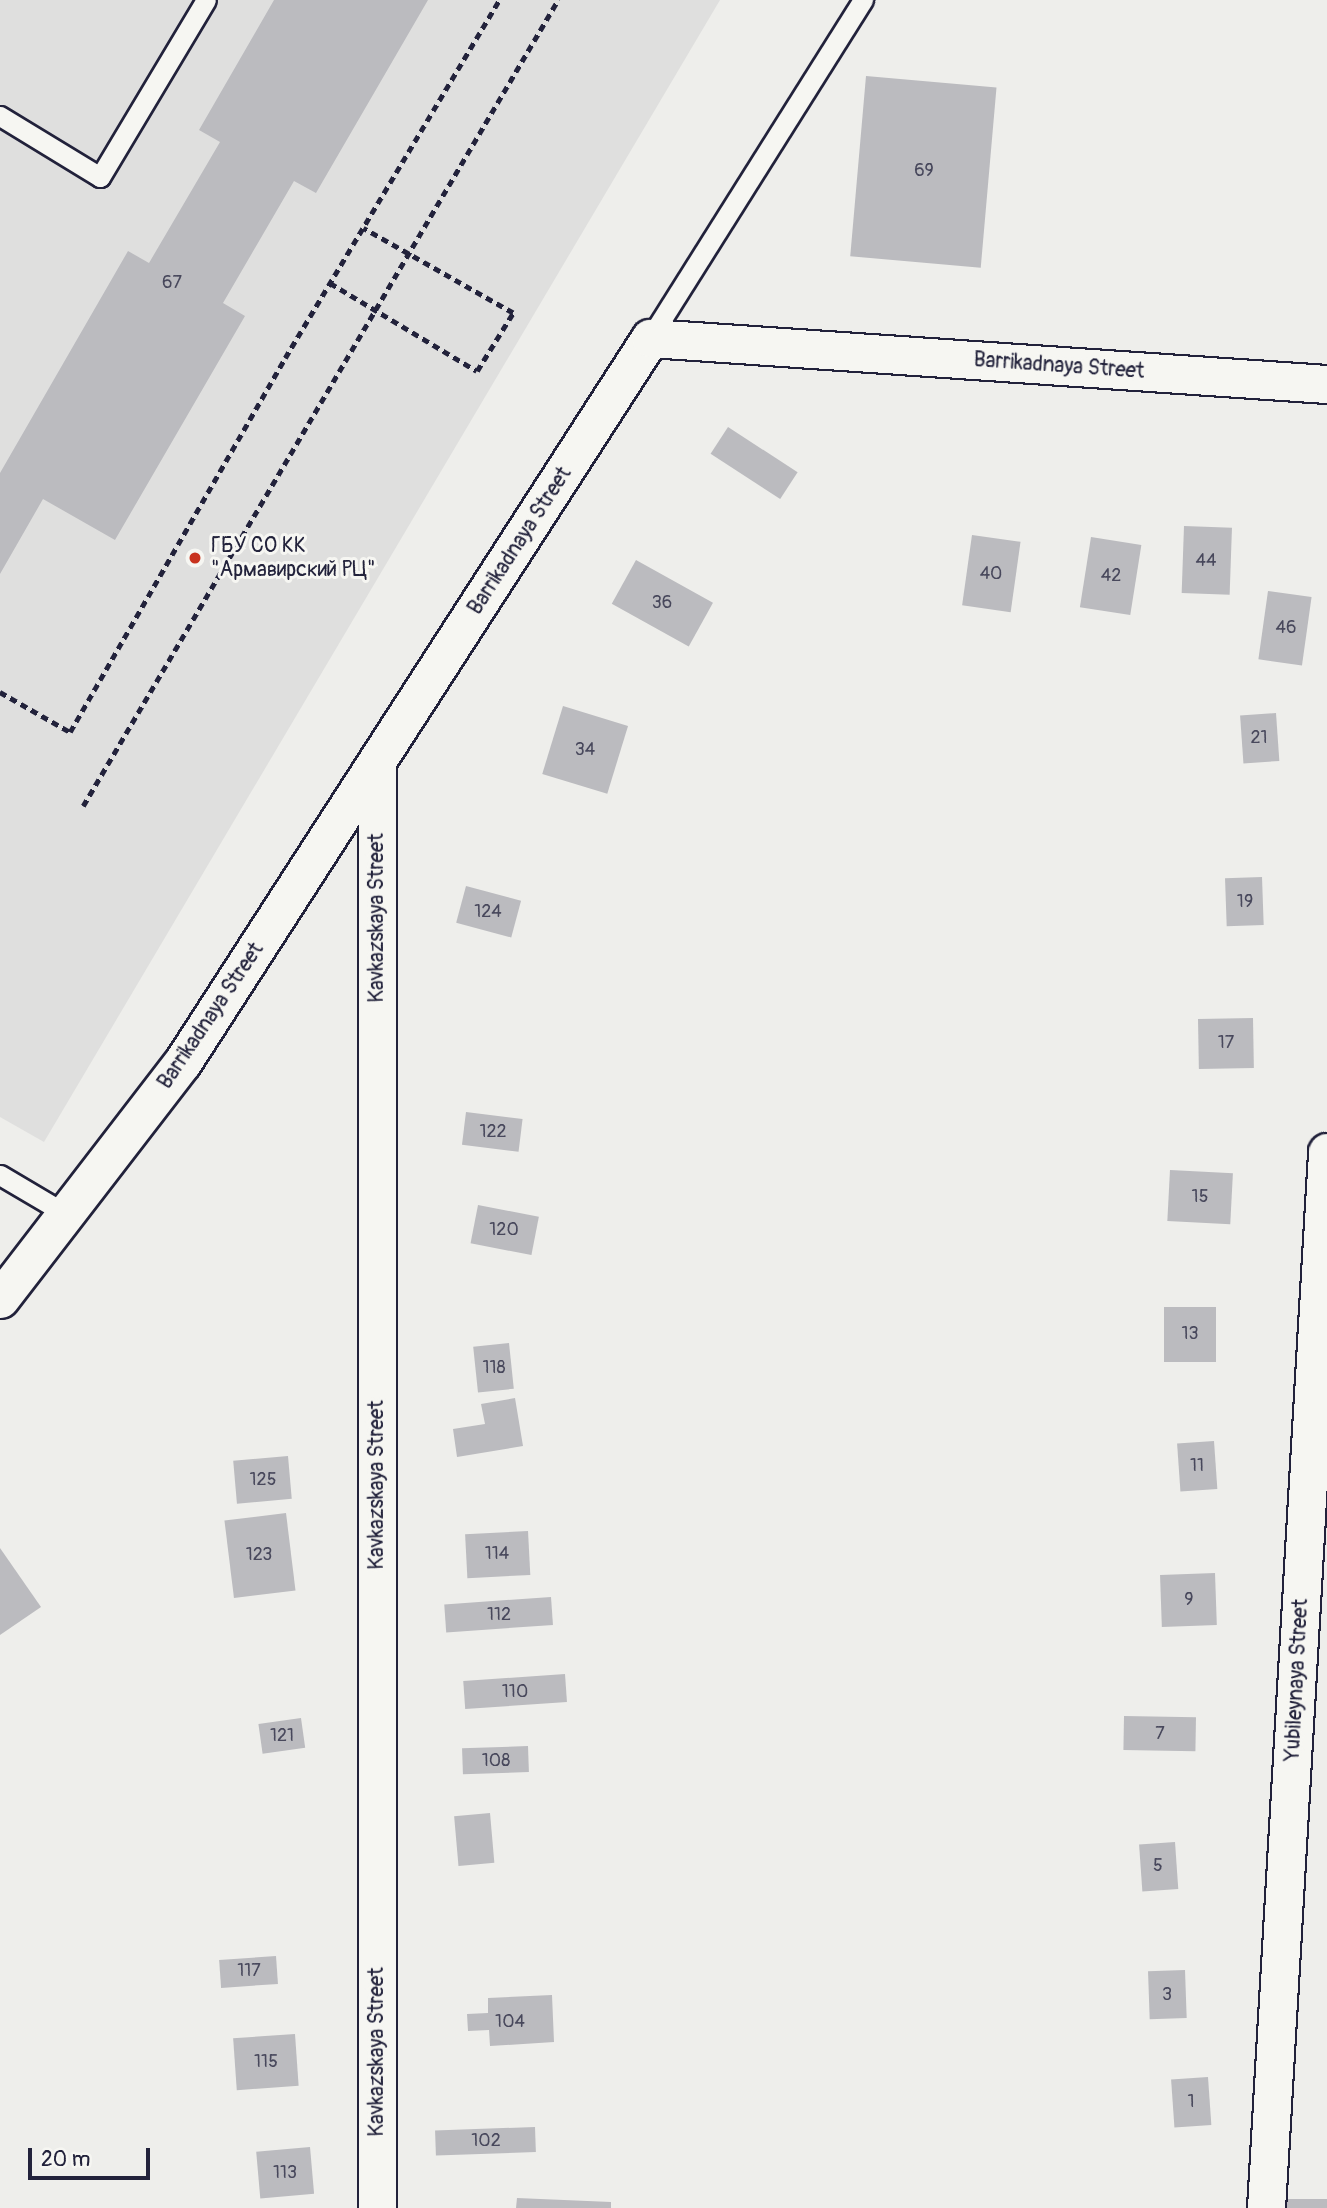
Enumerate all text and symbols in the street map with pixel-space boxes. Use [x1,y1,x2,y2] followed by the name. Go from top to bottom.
[914,160,934,182] house number: 69
[162,272,182,294] house number: 67
[973,347,1145,385] street label: Barrikadnaya Street
[463,462,577,620] street label: Barrikadnaya Street
[211,533,376,583] place label: ГБУ СО КК "Армавирский РЦ"
[185,548,205,568] marker: ГБУ СО КК "Армавирский РЦ"
[1196,550,1216,572] house number: 44
[980,563,1002,585] house number: 40
[1101,565,1121,587] house number: 42
[652,592,672,614] house number: 36
[1276,617,1296,639] house number: 46
[1250,727,1268,749] house number: 21
[575,739,595,761] house number: 34
[364,833,390,1003] street label: Kavkazskaya Street
[1237,891,1253,913] house number: 19
[474,901,502,923] house number: 124
[153,938,269,1094] street label: Barrikadnaya Street
[1218,1032,1234,1054] house number: 17
[479,1121,507,1143] house number: 122
[1192,1186,1208,1208] house number: 15
[489,1219,519,1241] house number: 120
[1181,1323,1199,1345] house number: 13
[482,1357,506,1379] house number: 118
[364,1400,390,1570] street label: Kavkazskaya Street
[1190,1455,1204,1477] house number: 11
[250,1469,276,1491] house number: 125
[485,1543,509,1565] house number: 114
[246,1544,272,1566] house number: 123
[1184,1589,1194,1611] house number: 9
[1280,1598,1314,1762] street label: Yubileynaya Street
[487,1604,511,1626] house number: 112
[502,1681,528,1703] house number: 110
[1155,1723,1165,1745] house number: 7
[270,1725,294,1747] house number: 121
[482,1750,510,1772] house number: 108
[1153,1855,1163,1877] house number: 5
[237,1960,261,1982] house number: 117
[364,1967,390,2137] street label: Kavkazskaya Street
[1162,1984,1172,2006] house number: 3
[495,2011,525,2033] house number: 104
[254,2051,278,2073] house number: 115
[1187,2091,1195,2113] house number: 1
[471,2130,501,2152] house number: 102
[32,2134,154,2178] scale bar
[41,2146,90,2173] text: 20 m
[273,2162,297,2184] house number: 113

